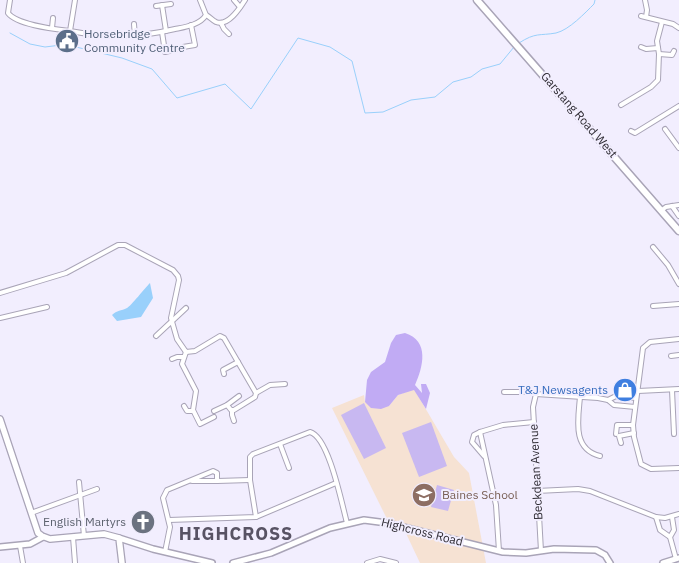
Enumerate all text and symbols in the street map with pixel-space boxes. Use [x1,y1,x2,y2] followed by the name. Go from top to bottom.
[84,26,185,55] place label: Horsebridge Community Centre
[54,28,80,54] public building icon: Horsebridge Community Centre
[538,69,621,161] street label: Garstang Road West
[612,377,638,403] shop icon: T&J Newsagents
[518,382,608,397] place label: T&J Newsagents
[525,423,546,520] street label: Beckdean Avenue
[411,482,437,508] school or university icon: Baines School
[442,487,518,502] place label: Baines School
[130,509,156,535] church icon: English Martyrs
[43,514,126,529] place label: English Martyrs
[380,514,465,549] street label: Highcross Road
[179,522,293,545] district label: HIGHCROSS

